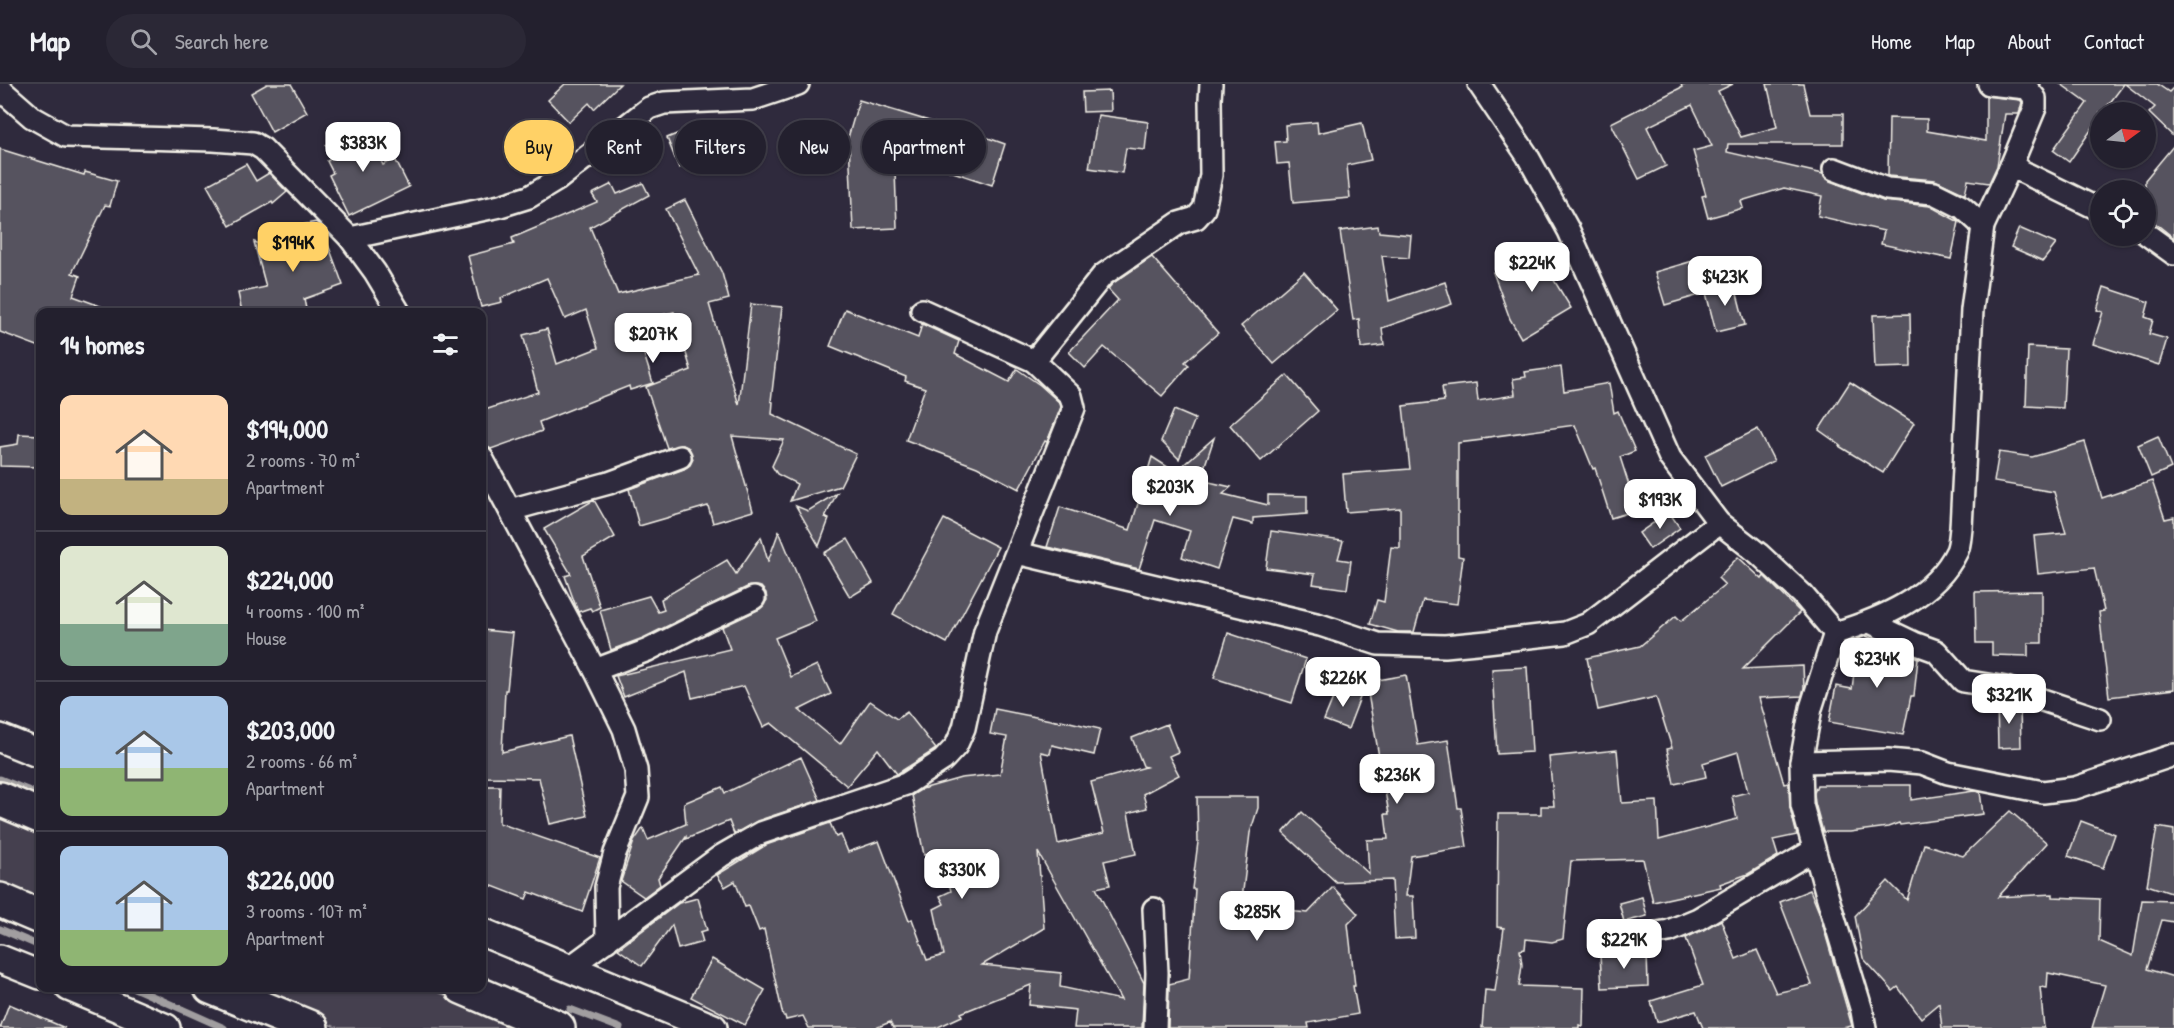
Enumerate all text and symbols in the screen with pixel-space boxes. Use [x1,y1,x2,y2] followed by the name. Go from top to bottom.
[106,14,526,68] search box
[30,22,70,60] text: Map
[127,25,160,58] icon: search
[175,26,269,56] text: Search here
[1871,27,1912,56] text: Home
[1945,27,1975,56] text: Map
[2008,27,2051,56] text: About
[2084,27,2144,56] text: Contact
[2090,102,2156,168] north arrow
[2090,102,2156,246] map controls
[504,120,574,174] chip: Buy
[586,120,663,174] chip: Rent
[675,120,766,174] chip: Filters
[778,120,850,174] chip: New
[862,120,986,174] chip: Apartment
[321,122,405,173] pin: $383K
[339,128,387,155] text: $383K
[2090,180,2156,246] button: locate
[251,222,335,273] pin: $194K
[272,228,314,255] text: $194K
[1490,242,1574,293] pin: $224K
[1509,248,1555,275] text: $224K
[1683,256,1767,307] pin: $423K
[1702,262,1748,289] text: $423K
[611,313,695,364] pin: $207K
[629,319,677,346] text: $207K
[60,327,145,362] text: 14 homes
[429,328,462,361] icon: filters
[246,411,328,446] text: $194,000
[108,419,180,491] icon: home
[246,446,360,473] text: 2 rooms · 70 m²
[1128,466,1212,517] pin: $203K
[1146,472,1194,499] text: $203K
[246,473,324,500] text: Apartment
[1618,479,1702,530] pin: $193K
[1638,485,1682,512] text: $193K
[246,562,333,597] text: $224,000
[108,570,180,642] icon: home
[246,597,364,624] text: 4 rooms · 100 m²
[246,624,287,651] text: House
[1835,638,1919,689] pin: $234K
[1854,644,1900,671] text: $234K
[1301,657,1385,708] pin: $226K
[1319,663,1367,690] text: $226K
[1967,674,2051,725] pin: $321K
[1986,680,2032,707] text: $321K
[246,712,335,747] text: $203,000
[108,720,180,792] icon: home
[246,747,357,774] text: 2 rooms · 66 m²
[1355,754,1439,805] pin: $236K
[1374,760,1420,787] text: $236K
[246,774,324,801] text: Apartment
[920,849,1004,900] pin: $330K
[938,855,986,882] text: $330K
[246,862,334,897] text: $226,000
[108,870,180,942] icon: home
[1215,891,1299,942] pin: $285K
[246,897,367,924] text: 3 rooms · 107 m²
[1233,897,1281,924] text: $285K
[1582,919,1666,970] pin: $229K
[246,924,324,951] text: Apartment
[1601,925,1647,952] text: $229K

